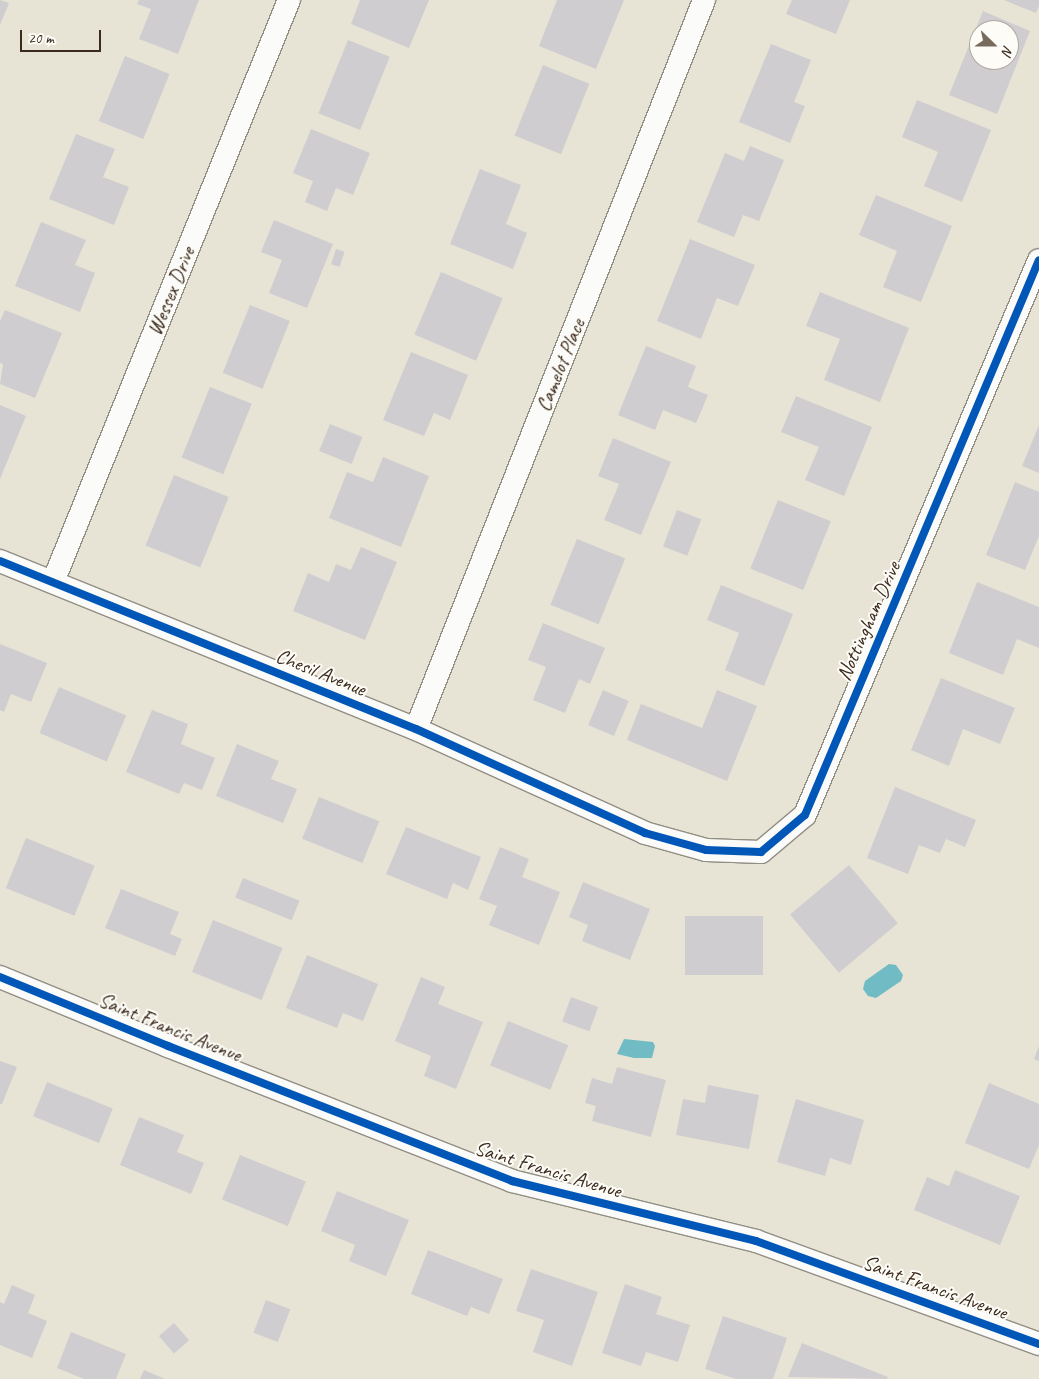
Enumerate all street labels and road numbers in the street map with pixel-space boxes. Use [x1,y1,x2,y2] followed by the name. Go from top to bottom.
[142,243,200,339] street label: Wessex Drive
[530,315,590,415] street label: Camelot Place
[831,558,905,684] street label: Nottingham Drive
[272,643,370,701] street label: Chesil Avenue
[95,987,245,1067] street label: Saint Francis Avenue
[472,1135,624,1203] street label: Saint Francis Avenue
[859,1249,1011,1325] street label: Saint Francis Avenue

